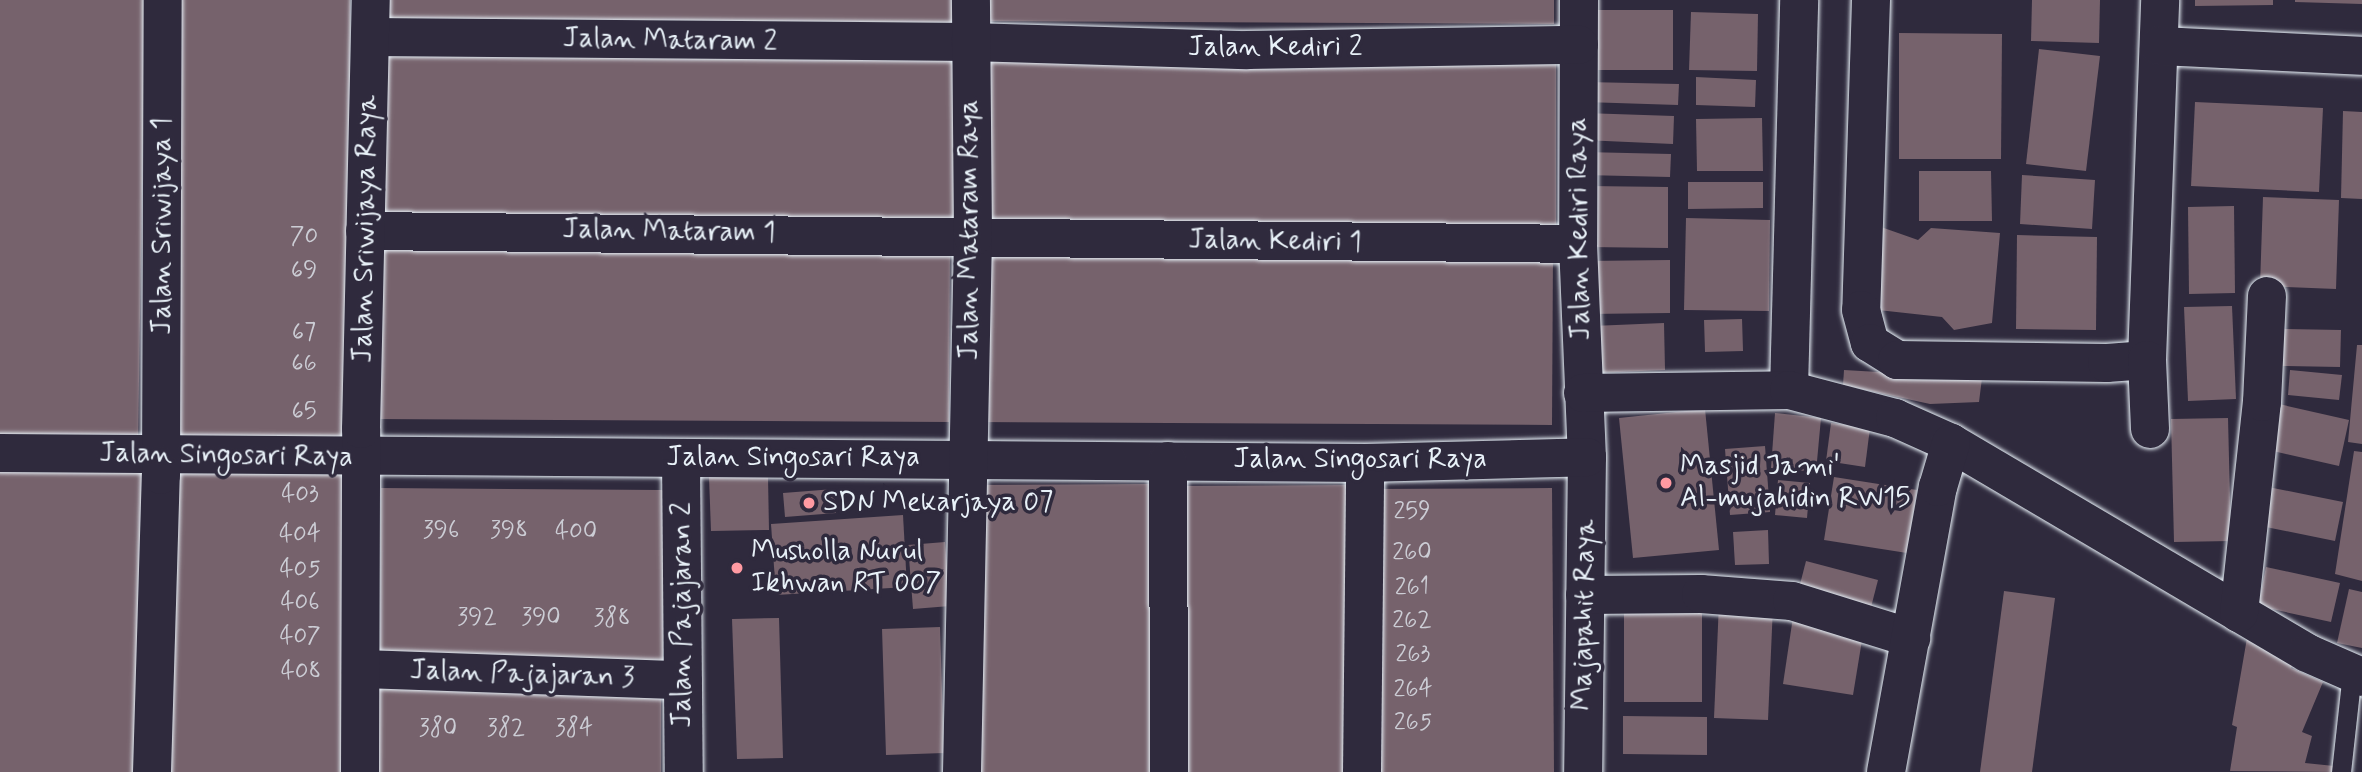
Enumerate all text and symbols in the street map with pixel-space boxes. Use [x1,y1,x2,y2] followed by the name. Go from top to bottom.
[562,22,778,60] street label: Jalan Mataram 2
[1187,31,1363,65] street label: Jalan Kediri 2
[347,97,385,361] street label: Jalan Sriwijaya Raya
[953,100,987,360] street label: Jalan Mataram Raya
[146,117,180,335] street label: Jalan Sriwijaya 1
[1561,118,1599,340] street label: Jalan Kediri Raya
[562,213,776,251] street label: Jalan Mataram 1
[290,223,318,251] house number: 70
[1187,224,1363,260] street label: Jalan Kediri 1
[291,257,317,285] house number: 69
[292,319,316,347] house number: 67
[291,350,317,378] house number: 66
[291,398,317,426] house number: 65
[98,437,354,475] street label: Jalan Singosari Raya
[665,441,921,475] street label: Jalan Singosari Raya
[1232,443,1488,477] street label: Jalan Singosari Raya
[1680,450,1905,516] place label: Masjid Jami' Al-mujahidin RW15
[1658,475,1674,491] marker: Masjid Jami' Al-mujahidin RW15
[281,481,319,509] house number: 403
[823,486,1053,520] place label: SDN Mekarjaya 07
[801,495,817,511] marker: SDN Mekarjaya 07
[1393,498,1431,526] house number: 259
[666,503,700,727] street label: Jalan Pajajaran 2
[423,517,459,545] house number: 396
[490,517,528,545] house number: 398
[555,518,597,546] house number: 400
[279,521,321,549] house number: 404
[1567,521,1603,709] street label: Majapahit Raya
[751,535,942,601] place label: Musholla Nurul Ikhwan RT 007
[1392,539,1432,567] house number: 260
[279,556,321,584] house number: 405
[729,560,745,576] marker: Musholla Nurul Ikhwan RT 007
[1395,574,1429,602] house number: 261
[281,589,319,617] house number: 406
[457,604,497,632] house number: 392
[521,604,561,632] house number: 390
[594,605,630,633] house number: 388
[1392,607,1432,635] house number: 262
[279,623,321,651] house number: 407
[1396,641,1430,669] house number: 263
[410,654,634,696] street label: Jalan Pajajaran 3
[281,658,321,686] house number: 408
[1393,676,1433,704] house number: 264
[1394,709,1432,737] house number: 265
[419,715,457,743] house number: 380
[487,715,525,743] house number: 382
[555,715,593,743] house number: 384

